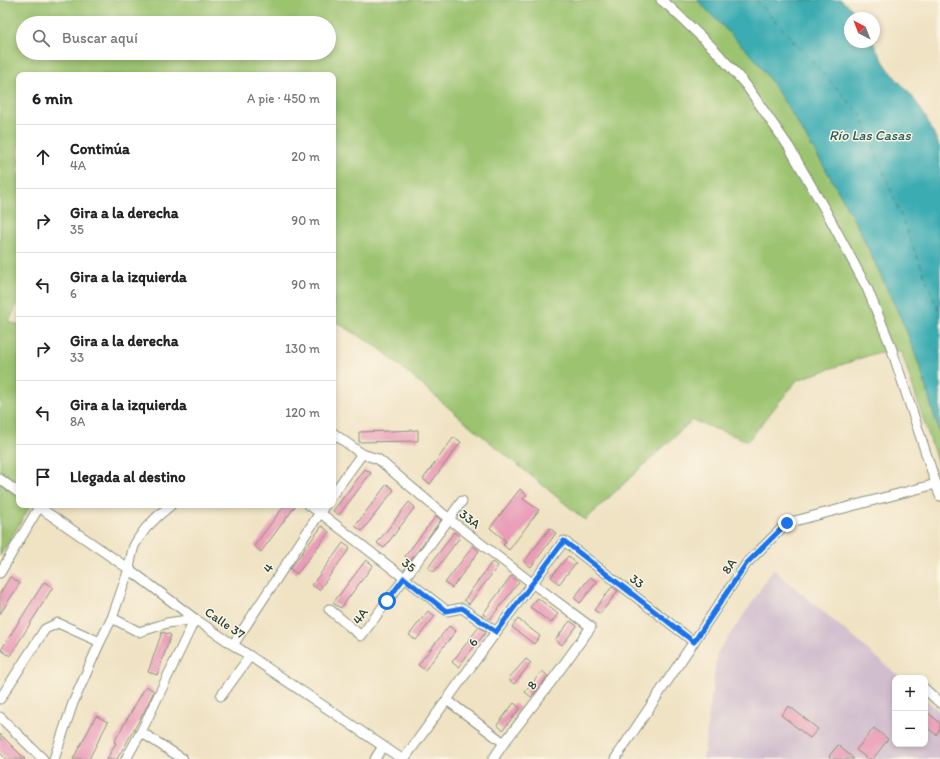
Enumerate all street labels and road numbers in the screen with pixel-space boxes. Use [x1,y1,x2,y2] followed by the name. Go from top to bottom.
[457,506,484,532] street label: 33A
[399,555,419,575] street label: 35
[718,555,740,577] street label: 8A
[260,560,277,575] street label: 4
[627,571,647,591] street label: 33
[202,604,248,642] street label: Calle 37
[349,605,371,627] street label: 4A
[465,635,481,649] street label: 6
[524,678,540,692] street label: 8

